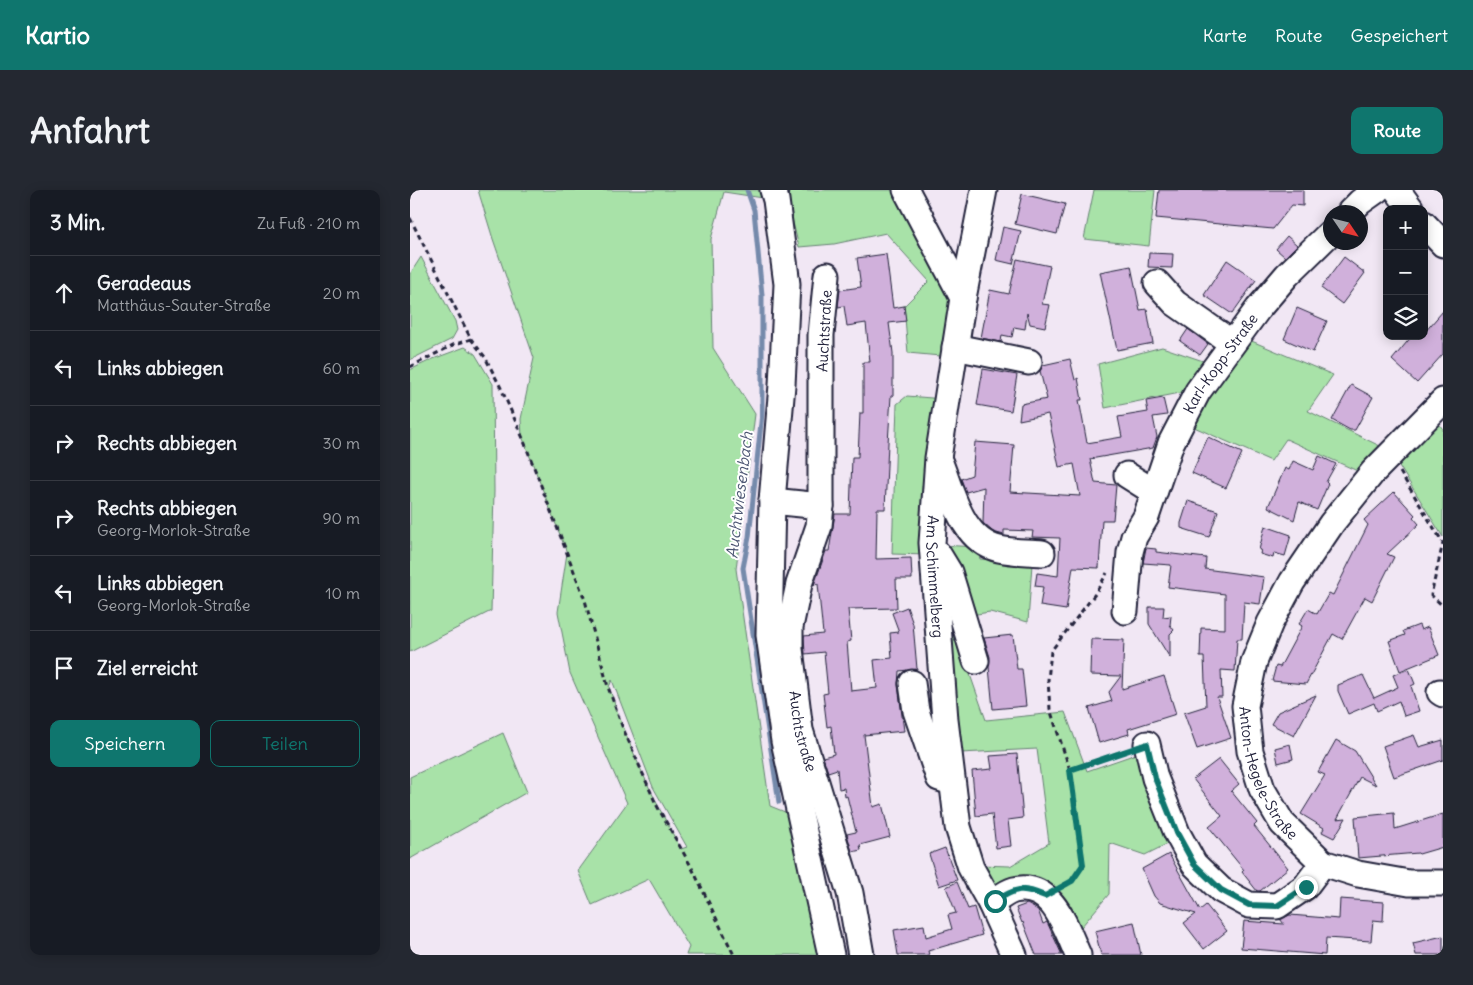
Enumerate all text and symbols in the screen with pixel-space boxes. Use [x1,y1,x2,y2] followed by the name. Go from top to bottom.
[25,20,90,50] text: Kartio
[1203,24,1247,47] text: Karte
[1275,24,1322,47] text: Route
[1350,24,1448,47] text: Gespeichert
[1351,107,1443,154] button: Route
[30,108,150,152] text: Anfahrt
[1323,205,1368,250] north arrow
[1383,205,1428,340] map controls
[1383,205,1428,250] button: +
[50,209,105,236] text: 3 Min.
[257,213,360,233] text: Zu Fuß · 210 m
[1383,250,1428,295] button: −
[97,271,191,295] text: Geradeaus
[50,279,78,307] icon: ahead
[323,283,360,303] text: 20 m
[812,289,836,373] street label: Auchtstraße
[97,295,271,315] text: Matthäus-Sauter-Straße
[1383,295,1428,340] button: layers
[1179,309,1261,417] street label: Karl-Kopp-Straße
[50,354,78,382] icon: left
[97,356,224,380] text: Links abbiegen
[322,358,360,378] text: 60 m
[50,429,78,457] icon: right
[721,430,757,559] water label: Auchtwiesenbach
[97,431,237,455] text: Rechts abbiegen
[323,433,360,453] text: 30 m
[97,496,237,520] text: Rechts abbiegen
[50,504,78,532] icon: right
[322,508,360,528] text: 90 m
[922,515,948,639] street label: Am Schimmelberg
[97,520,250,540] text: Georg-Morlok-Straße
[97,571,224,595] text: Links abbiegen
[50,579,78,607] icon: left
[325,583,360,603] text: 10 m
[97,595,250,615] text: Georg-Morlok-Straße
[50,654,78,682] icon: arrive
[97,656,198,680] text: Ziel erreicht
[786,690,822,774] street label: Auchtstraße
[1236,705,1302,843] street label: Anton-Hegele-Straße
[50,720,200,767] button: Speichern
[210,720,360,767] button: Teilen
[1295,876,1318,899] route end
[984,890,1007,913] route start

